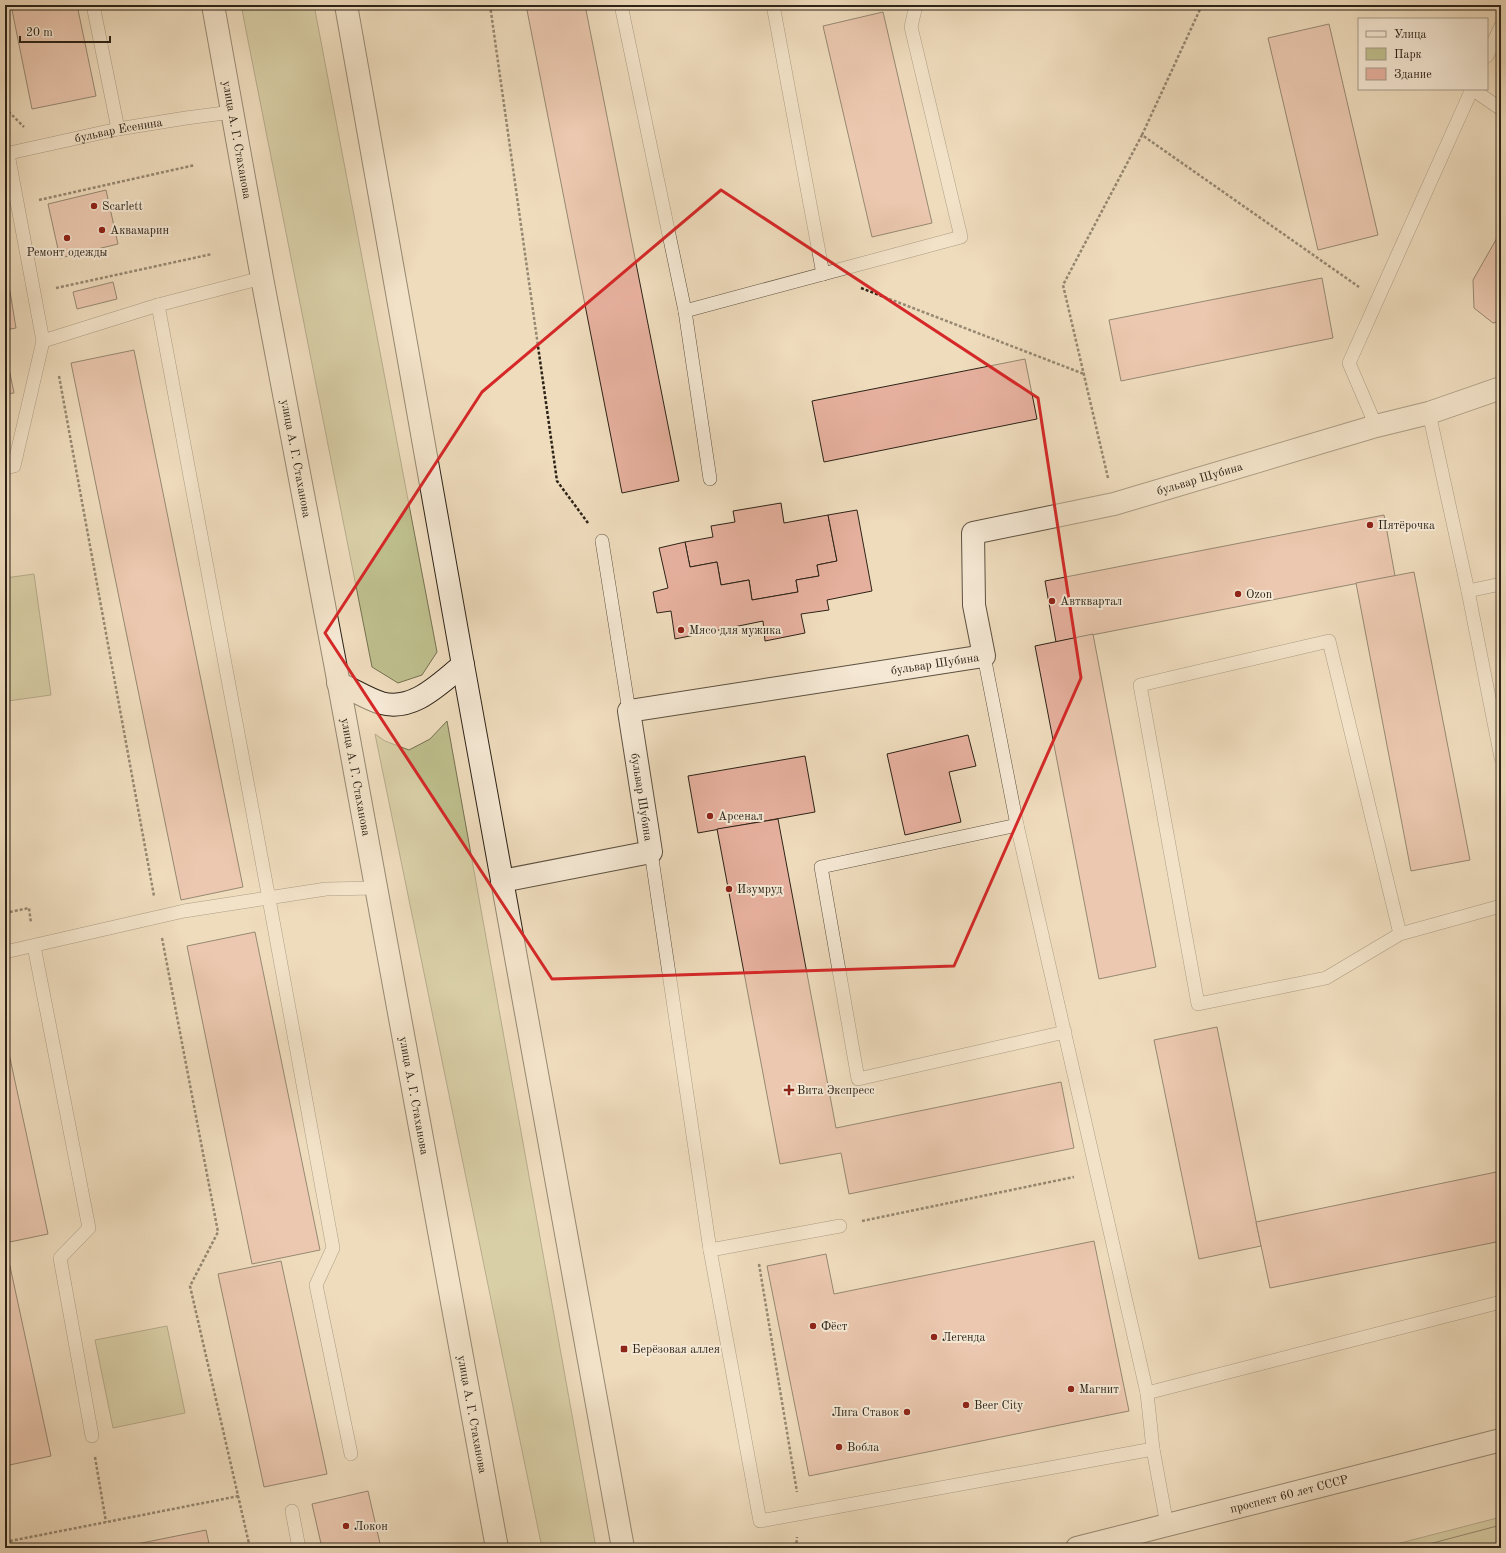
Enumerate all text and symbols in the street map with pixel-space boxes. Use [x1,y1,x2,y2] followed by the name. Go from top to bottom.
[20,18,110,44] scale bar
[1358,18,1488,90] legend
[26,27,53,39] text: 20 m
[1394,29,1427,41] text: Улица
[1394,49,1422,61] text: Парк
[1394,69,1432,81] text: Здание
[220,80,253,200] street label: улица А. Г. Стаханова
[74,117,163,145] street label: бульвар Есенина
[89,201,99,211] marker: Scarlett
[102,201,143,213] place label: Scarlett
[97,225,107,235] marker: Аквамарин
[110,225,169,237] place label: Аквамарин
[62,233,72,243] marker: Ремонт одежды
[27,247,108,259] place label: Ремонт одежды
[278,399,312,519] street label: улица А. Г. Стаханова
[1155,461,1244,498] street label: бульвар Шубина
[1365,520,1375,530] marker: Пятёрочка
[1378,520,1435,532] place label: Пятёрочка
[1233,589,1243,599] marker: Ozon
[1246,589,1273,601] place label: Ozon
[1047,596,1057,606] marker: Автквартал
[1060,596,1122,608] place label: Автквартал
[676,625,686,635] marker: Мясо для мужика
[689,625,781,637] place label: Мясо для мужика
[890,652,980,677] street label: бульвар Шубина
[338,717,372,837] street label: улица А. Г. Стаханова
[628,752,654,842] street label: бульвар Шубина
[705,811,715,821] marker: Арсенал
[718,811,763,823] place label: Арсенал
[724,884,734,894] marker: Изумруд
[737,884,782,896] place label: Изумруд
[397,1036,430,1156] street label: улица А. Г. Стаханова
[784,1085,794,1095] marker: Вита Экспресс
[797,1085,874,1097] place label: Вита Экспресс
[808,1321,818,1331] marker: Фёст
[821,1321,848,1333] place label: Фёст
[929,1332,939,1342] marker: Легенда
[942,1332,985,1344] place label: Легенда
[619,1344,629,1354] marker: Берёзовая аллея
[632,1344,720,1356] place label: Берёзовая аллея
[455,1354,488,1475] street label: улица А. Г. Стаханова
[1066,1384,1076,1394] marker: Магнит
[1079,1384,1119,1396] place label: Магнит
[961,1400,971,1410] marker: Beer City
[974,1400,1024,1412] place label: Beer City
[832,1407,899,1419] place label: Лига Ставок
[902,1407,912,1417] marker: Лига Ставок
[834,1442,844,1452] marker: Вобла
[847,1442,879,1454] place label: Вобла
[1229,1474,1350,1516] street label: проспект 60 лет СССР
[341,1521,351,1531] marker: Локон
[354,1521,388,1533] place label: Локон

